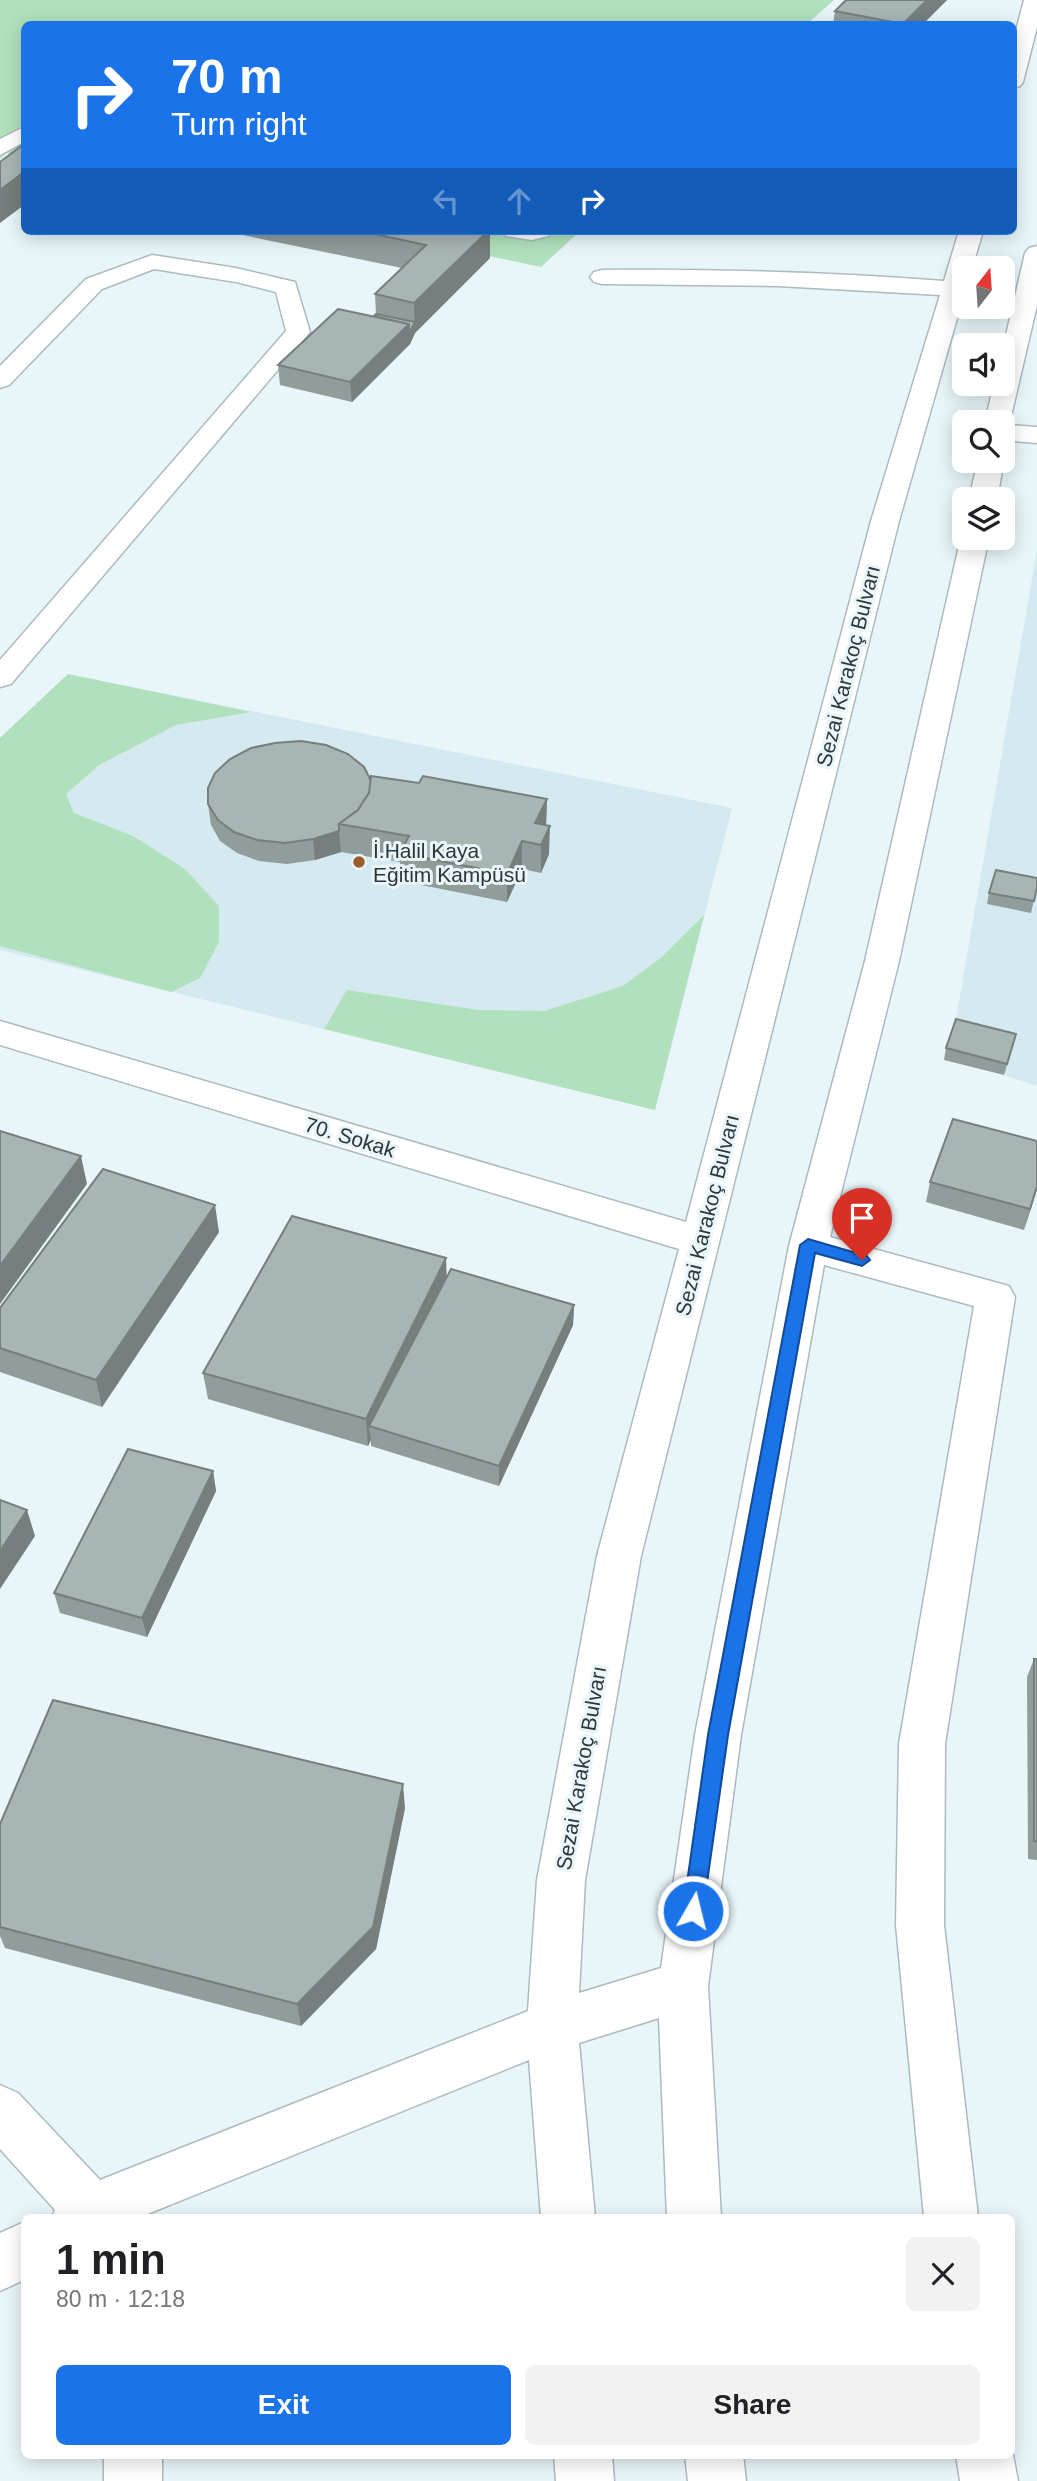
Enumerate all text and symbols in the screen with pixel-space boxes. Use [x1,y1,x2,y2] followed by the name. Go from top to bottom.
[56,49,147,140] icon: right
[171,49,283,103] text: 70 m
[171,106,307,142] text: Turn right
[427,182,465,220] icon: left
[500,182,538,220] icon: ahead
[573,182,611,220] icon: right
[952,256,1015,318] north arrow
[952,256,1015,550] map controls
[952,333,1015,396] button: sound
[952,410,1015,473] button: search
[952,487,1015,550] button: layers
[812,563,884,769] street label: Sezai Karakoç Bulvarı
[373,839,526,886] place label: İ.Halil Kaya Eğitim Kampüsü
[351,854,367,870] marker: İ.Halil Kaya Eğitim Kampüsü
[302,1112,398,1162] street label: 70. Sokak
[671,1112,743,1318] street label: Sezai Karakoç Bulvarı
[832,1188,892,1260] pin
[843,1199,881,1237] icon: arrive
[552,1664,610,1872] street label: Sezai Karakoç Bulvarı
[656,1874,730,1948] position arrow
[56,2236,166,2283] text: 1 min
[906,2237,980,2311] button: close
[56,2286,185,2312] text: 80 m · 12:18
[56,2365,511,2445] button: Exit
[525,2365,980,2445] button: Share

